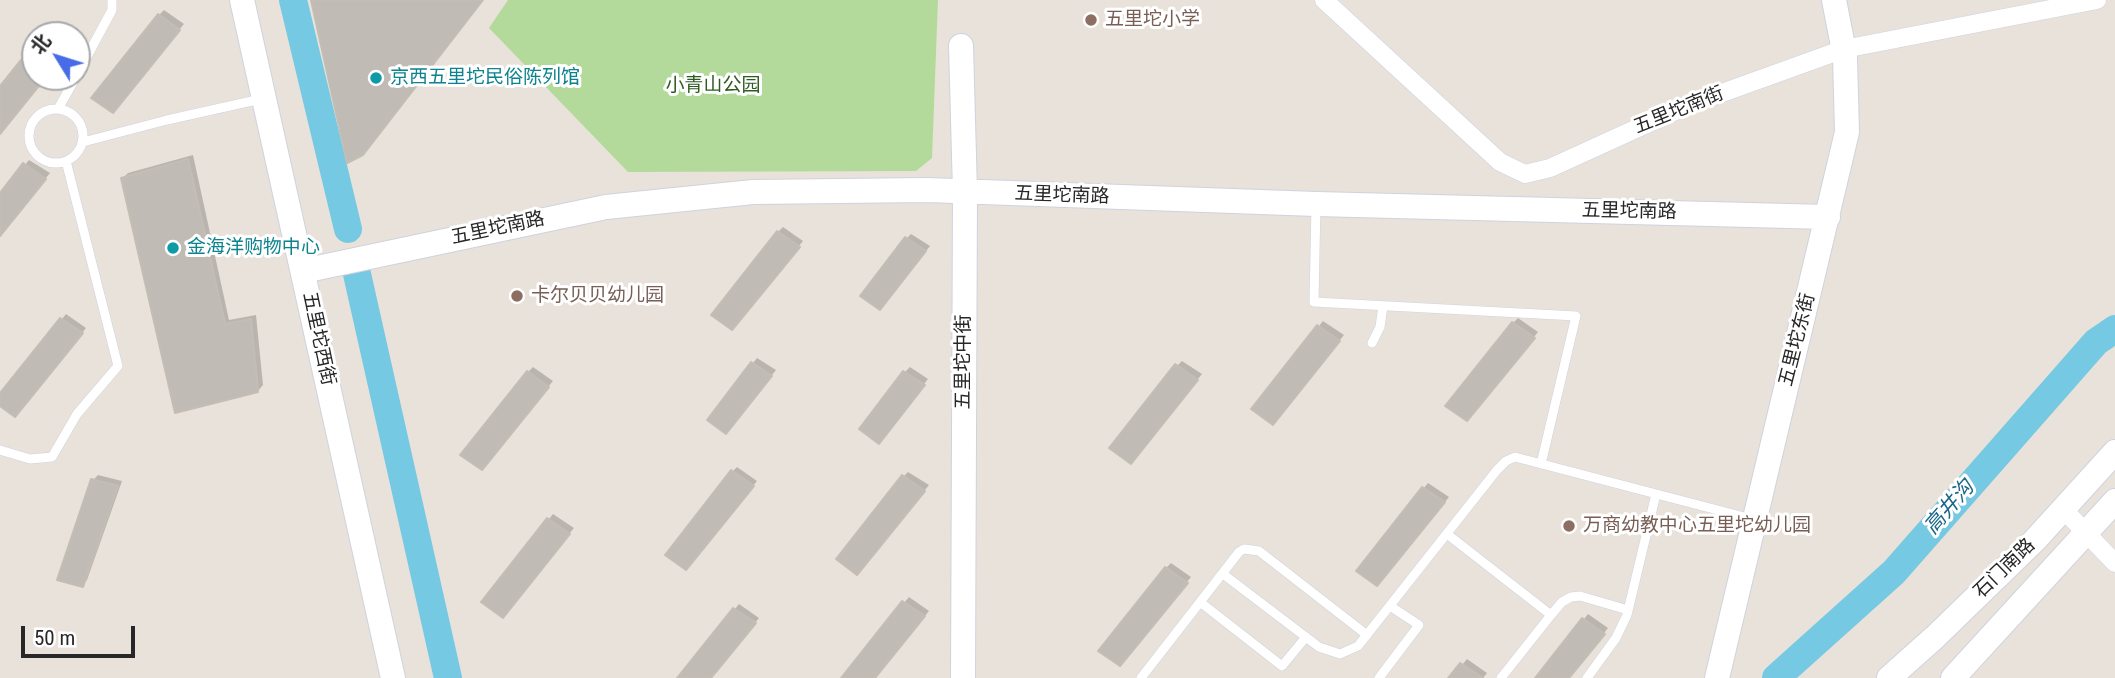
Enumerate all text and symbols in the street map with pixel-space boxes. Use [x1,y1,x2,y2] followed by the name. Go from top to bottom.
[1105,9,1200,31] place label: 五里坨小学
[1083,12,1099,28] marker: 五里坨小学
[21,21,91,91] north arrow
[26,29,56,59] text: 北
[390,67,580,89] place label: 京西五里坨民俗陈列馆
[368,70,384,86] marker: 京西五里坨民俗陈列馆
[666,75,760,97] park label: 小青山公园
[1631,83,1727,139] street label: 五里坨南街
[1014,183,1110,209] street label: 五里坨南路
[1581,200,1677,224] street label: 五里坨南路
[449,208,547,250] street label: 五里坨南路
[187,237,320,259] place label: 金海洋购物中心
[165,240,181,256] marker: 金海洋购物中心
[531,285,664,307] place label: 卡尔贝贝幼儿园
[509,288,525,304] marker: 卡尔贝贝幼儿园
[297,290,339,388] street label: 五里坨西街
[1775,291,1821,389] street label: 五里坨东街
[953,315,975,409] street label: 五里坨中街
[1920,476,1980,540] water label: 高井沟
[1583,515,1811,537] place label: 万商幼教中心五里坨幼儿园
[1561,518,1577,534] marker: 万商幼教中心五里坨幼儿园
[1970,534,2040,604] street label: 石门南路
[24,612,138,656] scale bar
[34,626,75,650] text: 50 m

